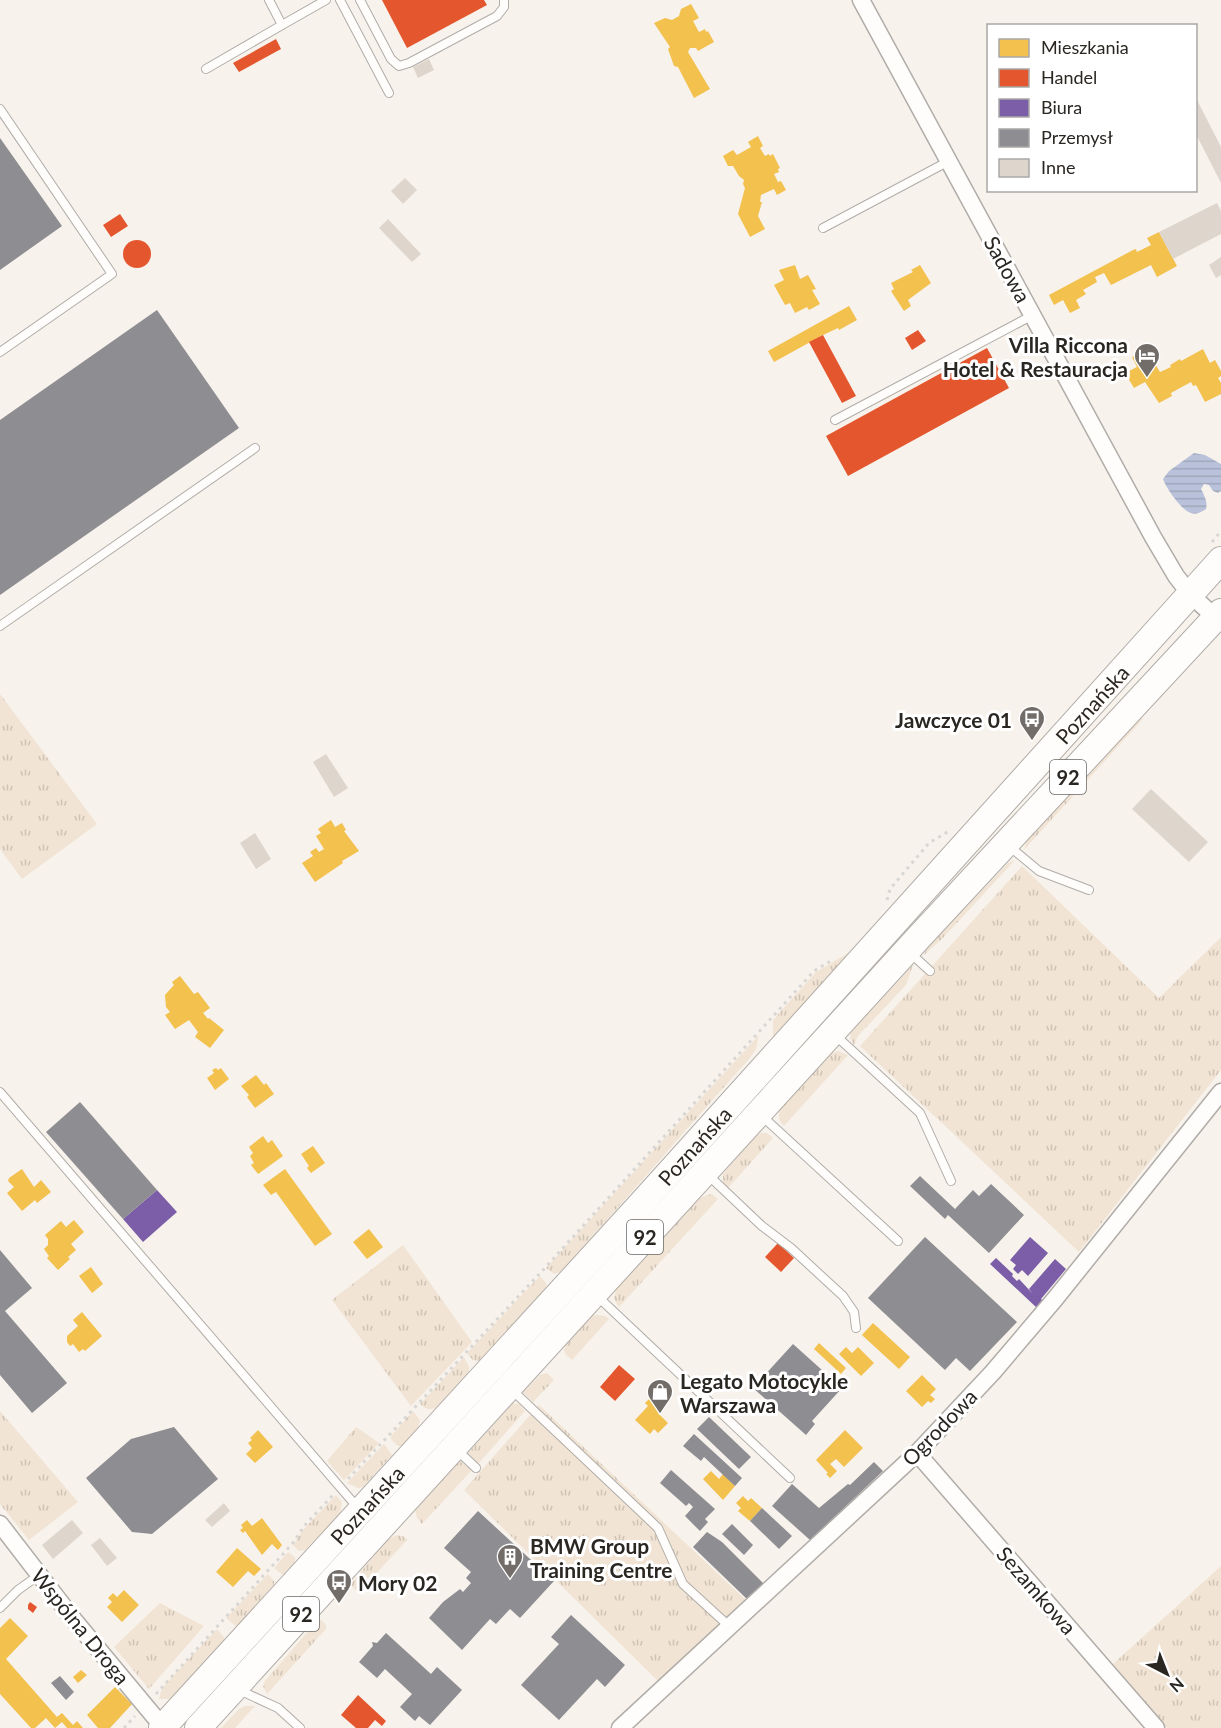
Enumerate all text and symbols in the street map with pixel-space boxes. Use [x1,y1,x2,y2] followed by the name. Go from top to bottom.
[987,24,1197,192] legend
[1041,36,1129,58] text: Mieszkania
[1041,66,1097,88] text: Handel
[1041,96,1082,118] text: Biura
[1041,126,1113,148] text: Przemysł
[1041,156,1076,178] text: Inne
[980,231,1036,307] street label: Sadowa
[943,332,1128,381] place label: Villa Riccona Hotel & Restauracja
[1132,341,1162,379] hotel icon: Villa Riccona Hotel & Restauracja
[1050,659,1133,748] street label: Poznańska
[1017,704,1047,742] bus stop icon: Jawczyce 01
[895,707,1012,732] place label: Jawczyce 01
[1050,760,1086,794] road number: 92
[652,1101,736,1190] street label: Poznańska
[627,1220,663,1254] road number: 92
[680,1368,848,1417] place label: Legato Motocykle Warszawa
[645,1377,675,1415] shop icon: Legato Motocykle Warszawa
[896,1383,982,1471] street label: Ogrodowa
[324,1460,409,1549] street label: Poznańska
[530,1533,673,1582] place label: BMW Group Training Centre
[992,1541,1082,1639] street label: Sezamkowa
[495,1542,525,1580] building icon: BMW Group Training Centre
[27,1563,135,1689] street label: Wspólna Droga
[324,1567,354,1605] bus stop icon: Mory 02
[358,1570,437,1595] place label: Mory 02
[283,1597,319,1631] road number: 92
[1137,1644,1197,1704] north arrow
[1166,1674,1188,1697] text: N

